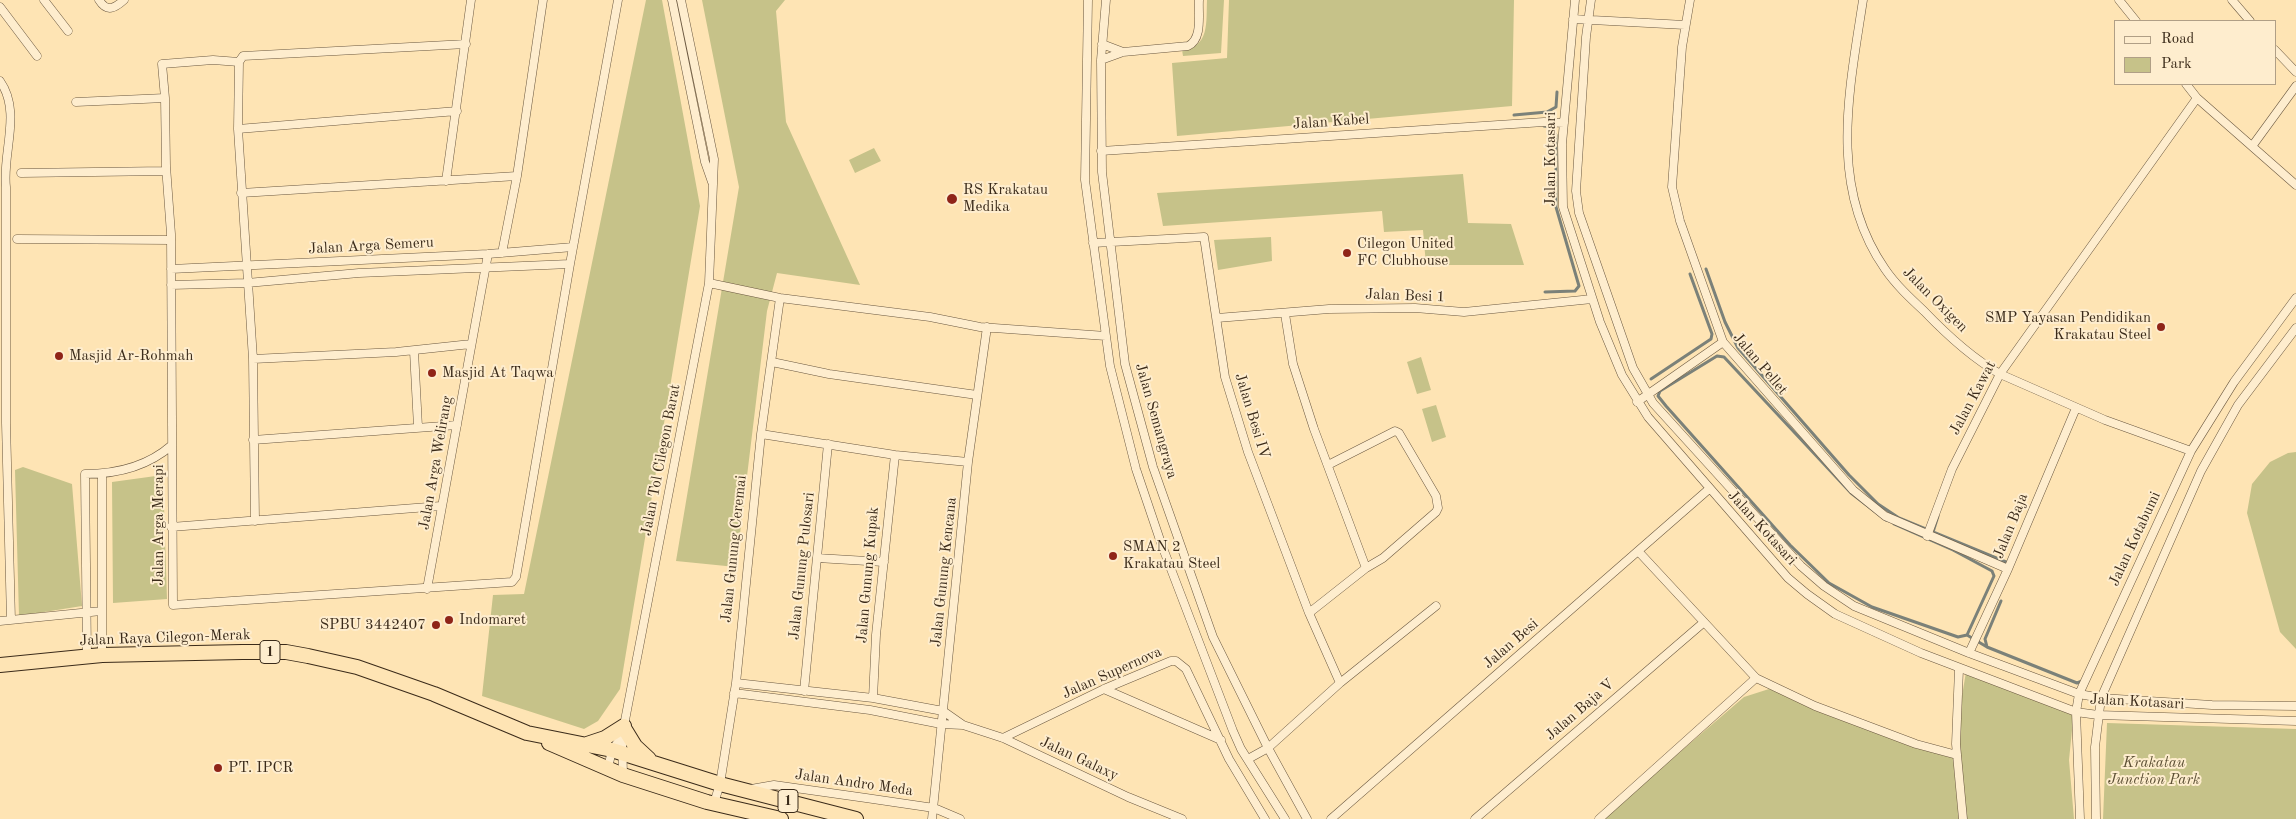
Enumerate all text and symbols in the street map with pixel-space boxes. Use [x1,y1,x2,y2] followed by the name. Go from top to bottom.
[2114,20,2276,85] legend
[2161,32,2194,47] text: Road
[2161,57,2192,72] text: Park
[1292,110,1370,134] street label: Jalan Kabel
[1542,112,1560,206] street label: Jalan Kotasari
[963,181,1048,216] place label: RS Krakatau Medika
[945,192,959,206] marker: RS Krakatau Medika
[308,234,434,258] street label: Jalan Arga Semeru
[1357,235,1454,270] place label: Cilegon United FC Clubhouse
[1341,247,1353,259] marker: Cilegon United FC Clubhouse
[1899,264,1971,336] street label: Jalan Oxigen
[1365,286,1445,306] street label: Jalan Besi 1
[1985,309,2151,344] place label: SMP Yayasan Pendidikan Krakatau Steel
[2155,321,2167,333] marker: SMP Yayasan Pendidikan Krakatau Steel
[1729,329,1791,399] street label: Jalan Pellet
[69,347,193,365] place label: Masjid Ar-Rohmah
[53,350,65,362] marker: Masjid Ar-Rohmah
[1946,358,2000,438] street label: Jalan Kawat
[1131,361,1181,481] street label: Jalan Semangraya
[442,364,554,382] place label: Masjid At Taqwa
[426,367,438,379] marker: Masjid At Taqwa
[1230,371,1274,461] street label: Jalan Besi IV
[637,383,685,537] street label: Jalan Tol Cilegon Barat
[415,395,457,531] street label: Jalan Arga Welirang
[150,464,168,586] street label: Jalan Arga Merapi
[717,474,751,624] street label: Jalan Gunung Ceremai
[1724,487,1800,569] street label: Jalan Kotasari
[2105,489,2165,589] street label: Jalan Kotabumi
[785,491,819,641] street label: Jalan Gunung Pulosari
[1990,491,2032,561] street label: Jalan Baja
[927,496,961,648] street label: Jalan Gunung Kencana
[853,506,883,644] street label: Jalan Gunung Kupak
[1123,538,1220,573] place label: SMAN 2 Krakatau Steel
[1107,550,1119,562] marker: SMAN 2 Krakatau Steel
[459,611,526,629] place label: Indomaret
[443,614,455,626] marker: Indomaret
[1480,615,1542,673] street label: Jalan Besi
[320,616,426,634] place label: SPBU 3442407
[430,619,442,631] marker: SPBU 3442407
[79,626,251,650] street label: Jalan Raya Cilegon-Merak
[260,640,280,664] road number: 1
[1059,643,1165,703] street label: Jalan Supernova
[1542,675,1618,745] street label: Jalan Baja V
[2089,691,2185,713] street label: Jalan Kotasari
[1037,733,1121,785] street label: Jalan Galaxy
[2108,754,2200,789] park label: Krakatau Junction Park
[228,759,293,777] place label: PT. IPCR
[212,762,224,774] marker: PT. IPCR
[794,766,914,800] street label: Jalan Andro Meda
[778,789,798,812] road number: 1

